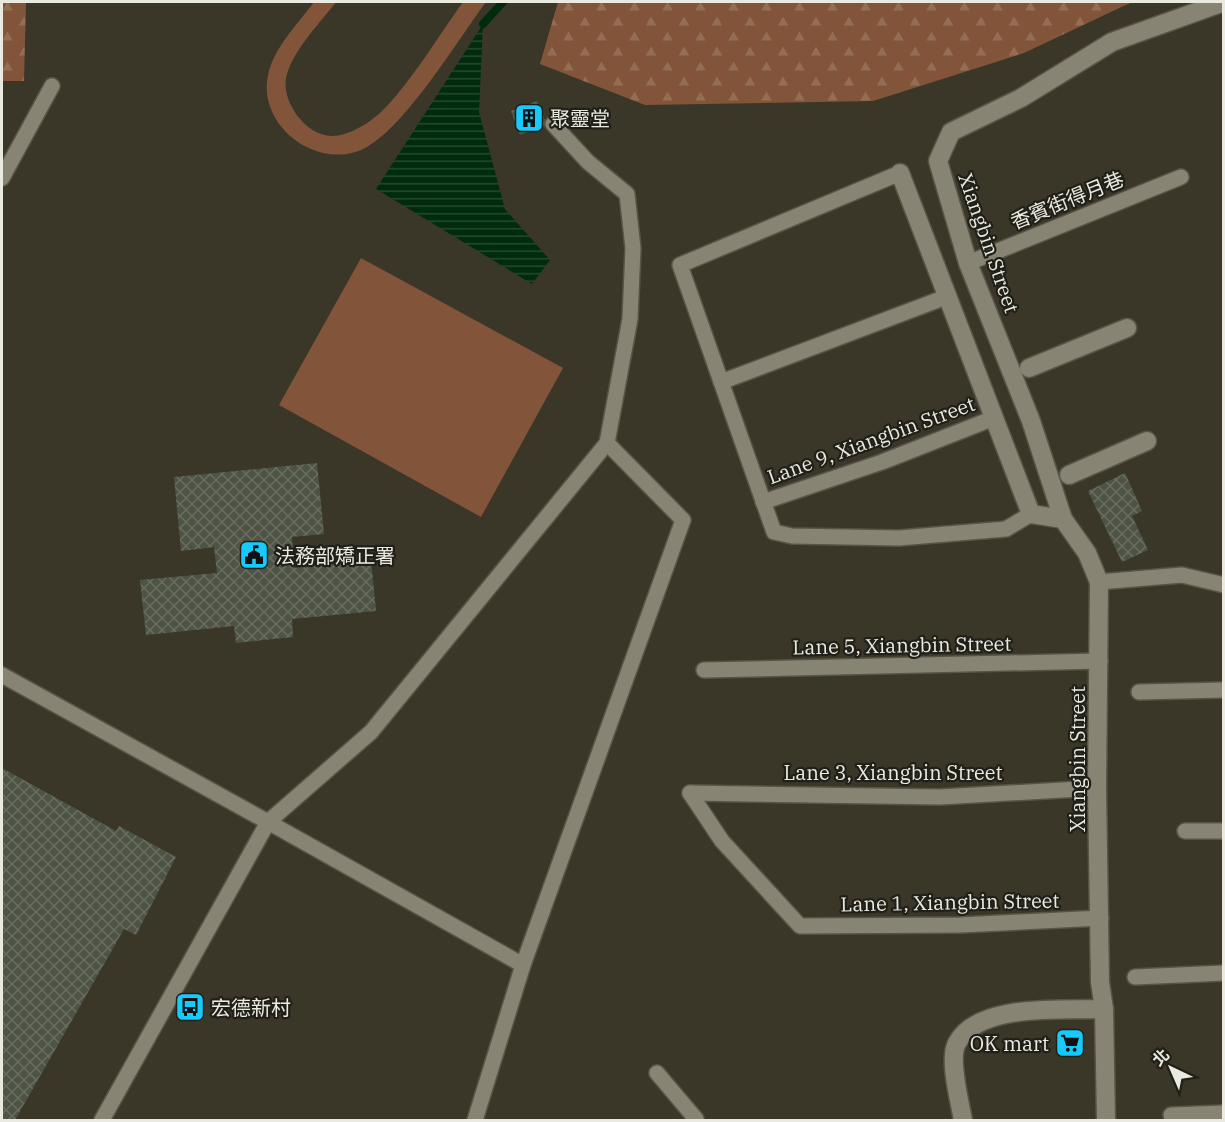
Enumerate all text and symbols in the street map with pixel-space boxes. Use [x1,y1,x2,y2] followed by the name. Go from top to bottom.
[513,102,545,134] building icon: 聚靈堂
[550,105,610,132] place label: 聚靈堂
[1006,165,1128,235] street label: 香賓街得月巷
[952,170,1026,316] street label: Xiangbin Street
[763,390,979,490] street label: Lane 9, Xiangbin Street
[238,539,270,571] public building icon: 法務部矯正署
[275,542,395,569] place label: 法務部矯正署
[792,630,1012,660] street label: Lane 5, Xiangbin Street
[1064,686,1091,832] street label: Xiangbin Street
[783,759,1003,786] street label: Lane 3, Xiangbin Street
[840,887,1060,917] street label: Lane 1, Xiangbin Street
[174,991,206,1023] bus stop icon: 宏德新村
[211,994,291,1021] place label: 宏德新村
[1054,1027,1086,1059] supermarket icon: OK mart
[970,1030,1049,1057] place label: OK mart
[1141,1038,1201,1098] north arrow
[1148,1044,1173,1070] text: 北

